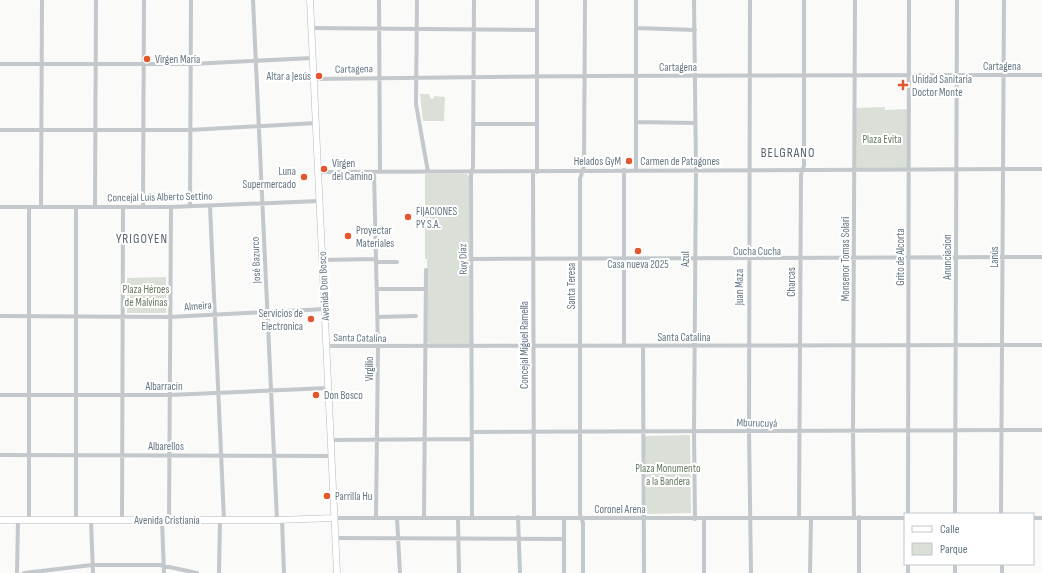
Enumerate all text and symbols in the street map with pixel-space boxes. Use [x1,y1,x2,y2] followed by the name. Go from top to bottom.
[155,53,200,66] place label: Virgen Maria
[142,54,152,64] marker: Virgen Maria
[983,60,1021,73] street label: Cartagena
[659,61,697,74] street label: Cartagena
[335,62,373,76] street label: Cartagena
[266,70,311,83] place label: Altar a Jesús
[314,71,324,81] marker: Altar a Jesús
[912,73,972,99] place label: Unidad Sanitaria Doctor Monte
[897,79,909,91] marker: Unidad Sanitaria Doctor Monte
[862,133,902,146] park label: Plaza Evita
[761,145,815,161] district label: BELGRANO
[574,155,621,168] place label: Helados GyM
[640,155,720,168] street label: Carmen de Patagones
[624,156,634,166] marker: Helados GyM
[332,157,373,183] place label: Virgen del Camino
[319,164,329,174] marker: Virgen del Camino
[242,165,296,191] place label: Luna Supermercado
[299,172,309,182] marker: Luna Supermercado
[107,190,213,204] street label: Concejal Luis Alberto Settino
[416,205,458,231] place label: FIJACIONES PY S.A.
[403,212,413,222] marker: FIJACIONES PY S.A.
[839,217,852,301] street label: Monsenor Tomas Solari
[356,224,394,250] place label: Proyectar Materiales
[894,228,907,286] street label: Grito de Alcorta
[116,231,168,247] district label: YRIGOYEN
[343,231,353,241] marker: Proyectar Materiales
[941,234,954,281] street label: Anunciacion
[249,236,263,284] street label: José Bazurco
[456,243,470,275] street label: Ruy Díaz
[733,245,781,258] street label: Cucha Cucha
[633,246,643,256] marker: Casa nueva 2025
[988,246,1001,268] street label: Lanús
[316,251,332,322] street label: Avenida Don Bosco
[679,251,692,268] street label: Azul
[607,258,669,271] place label: Casa nueva 2025
[565,263,578,309] street label: Santa Teresa
[785,267,798,297] street label: Charcas
[733,269,746,306] street label: Juan Maza
[123,283,169,309] park label: Plaza Héroes de Malvinas
[183,299,212,314] street label: Almeira
[518,301,531,389] street label: Concejal Miguel Ramella
[259,307,303,333] place label: Servicios de Electronica
[306,314,316,324] marker: Servicios de Electronica
[333,331,387,345] street label: Santa Catalina
[657,331,711,344] street label: Santa Catalina
[363,356,376,382] street label: Virgilio
[144,380,183,393] street label: Albarracín
[324,389,363,402] place label: Don Bosco
[311,390,321,400] marker: Don Bosco
[736,416,778,430] street label: Mburucuyá
[147,440,184,453] street label: Albarellos
[635,462,701,488] park label: Plaza Monumento a la Bandera
[335,490,373,503] place label: Parrilla Hu
[322,491,332,501] marker: Parrilla Hu
[594,503,646,516] street label: Coronel Arena
[904,513,1034,565] legend
[133,514,200,527] street label: Avenida Cristianía
[940,522,960,537] text: Calle
[940,542,968,557] text: Parque

